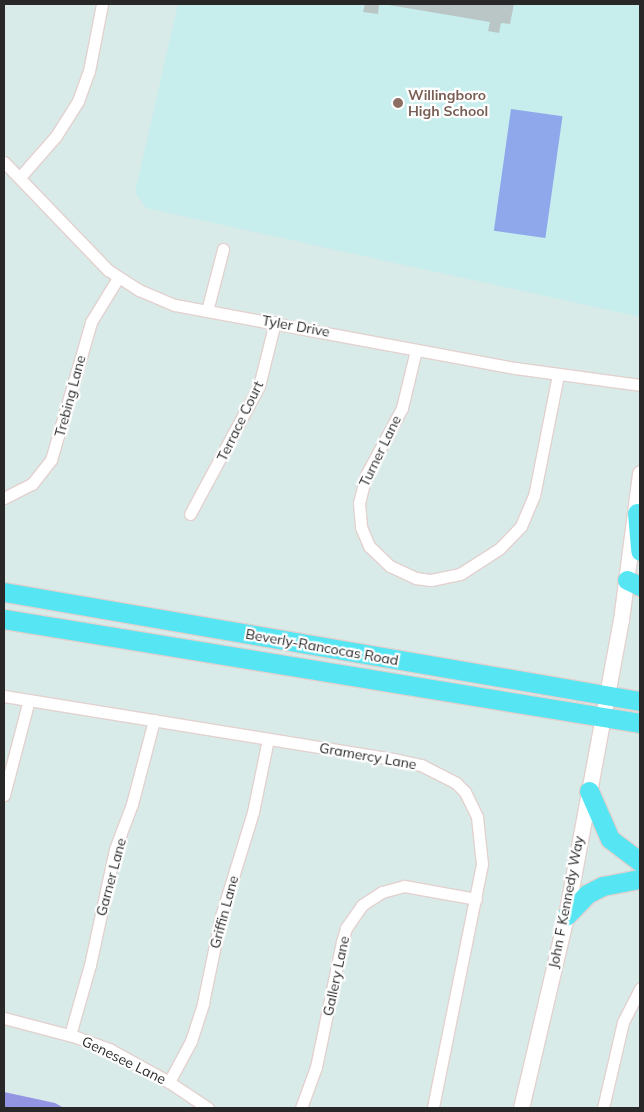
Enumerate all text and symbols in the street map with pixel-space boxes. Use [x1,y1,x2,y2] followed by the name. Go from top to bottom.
[408,87,488,120] place label: Willingboro High School
[392,97,404,109] marker: Willingboro High School
[261,312,331,340] street label: Tyler Drive
[51,353,89,439] street label: Trebing Lane
[213,378,267,464] street label: Terrace Court
[356,413,404,489] street label: Turner Lane
[244,625,400,669] street label: Beverly-Rancocas Road
[318,739,418,773] street label: Gramercy Lane
[545,834,587,970] street label: John F Kennedy Way
[93,836,129,918] street label: Garner Lane
[206,874,242,950] street label: Griffin Lane
[319,934,353,1018] street label: Gallery Lane
[79,1032,169,1088] street label: Genesee Lane

